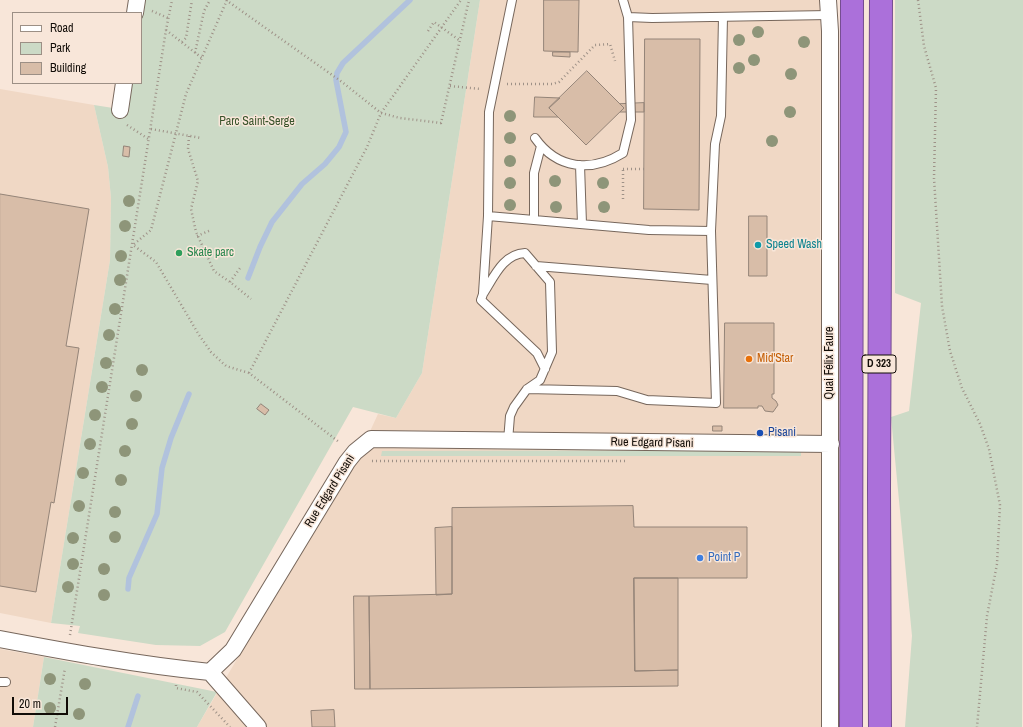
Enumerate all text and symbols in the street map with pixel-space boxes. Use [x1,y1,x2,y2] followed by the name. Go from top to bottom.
[12,12,142,84] legend
[50,20,74,36] text: Road
[50,40,70,56] text: Park
[50,60,86,76] text: Building
[219,115,295,129] park label: Parc Saint-Serge
[766,238,822,252] place label: Speed Wash
[753,240,763,250] marker: Speed Wash
[187,246,234,260] place label: Skate parc
[174,248,184,258] marker: Skate parc
[823,327,837,399] street label: Quai Félix Faure
[757,352,793,366] place label: Mid'Star
[744,354,754,364] marker: Mid'Star
[862,355,896,373] road number: D 323
[768,426,796,440] place label: Pisani
[755,428,765,438] marker: Pisani
[610,435,694,451] street label: Rue Edgard Pisani
[302,452,358,530] street label: Rue Edgard Pisani
[708,551,740,565] place label: Point P
[695,553,705,563] marker: Point P
[14,689,70,715] scale bar
[19,696,41,712] text: 20 m

